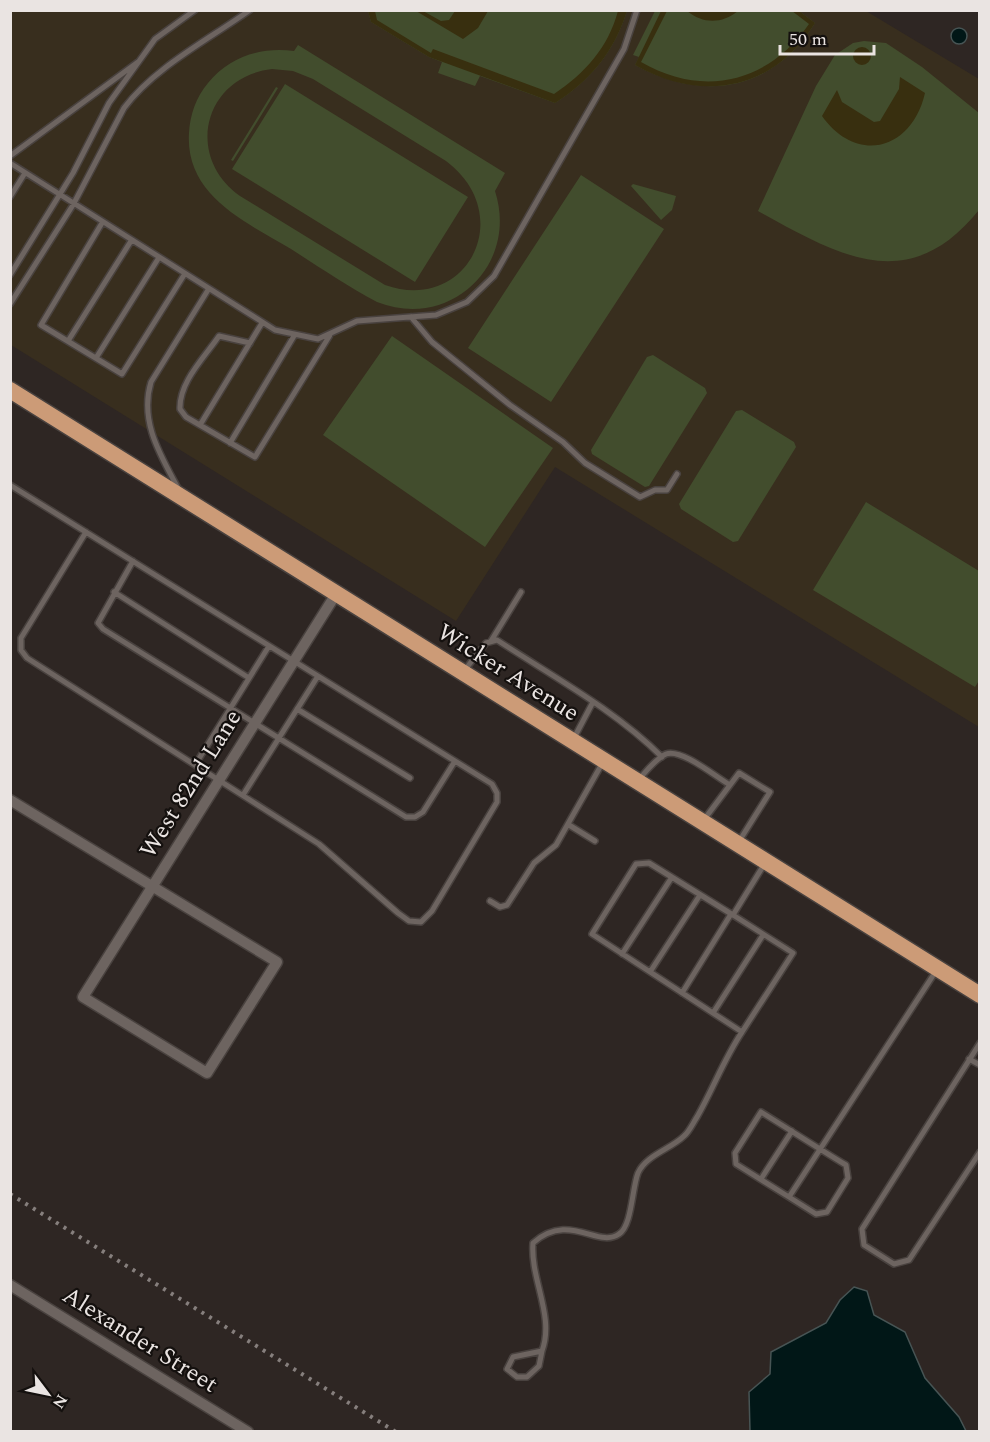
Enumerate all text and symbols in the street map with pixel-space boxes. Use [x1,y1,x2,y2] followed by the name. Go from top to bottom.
[780,18,874,56] scale bar
[789,26,827,53] text: 50 m
[430,615,586,731] street label: Wicker Avenue
[131,703,251,865] street label: West 82nd Lane
[55,1278,225,1402] street label: Alexander Street
[18,1364,78,1424] north arrow
[46,1390,74,1413] text: N

